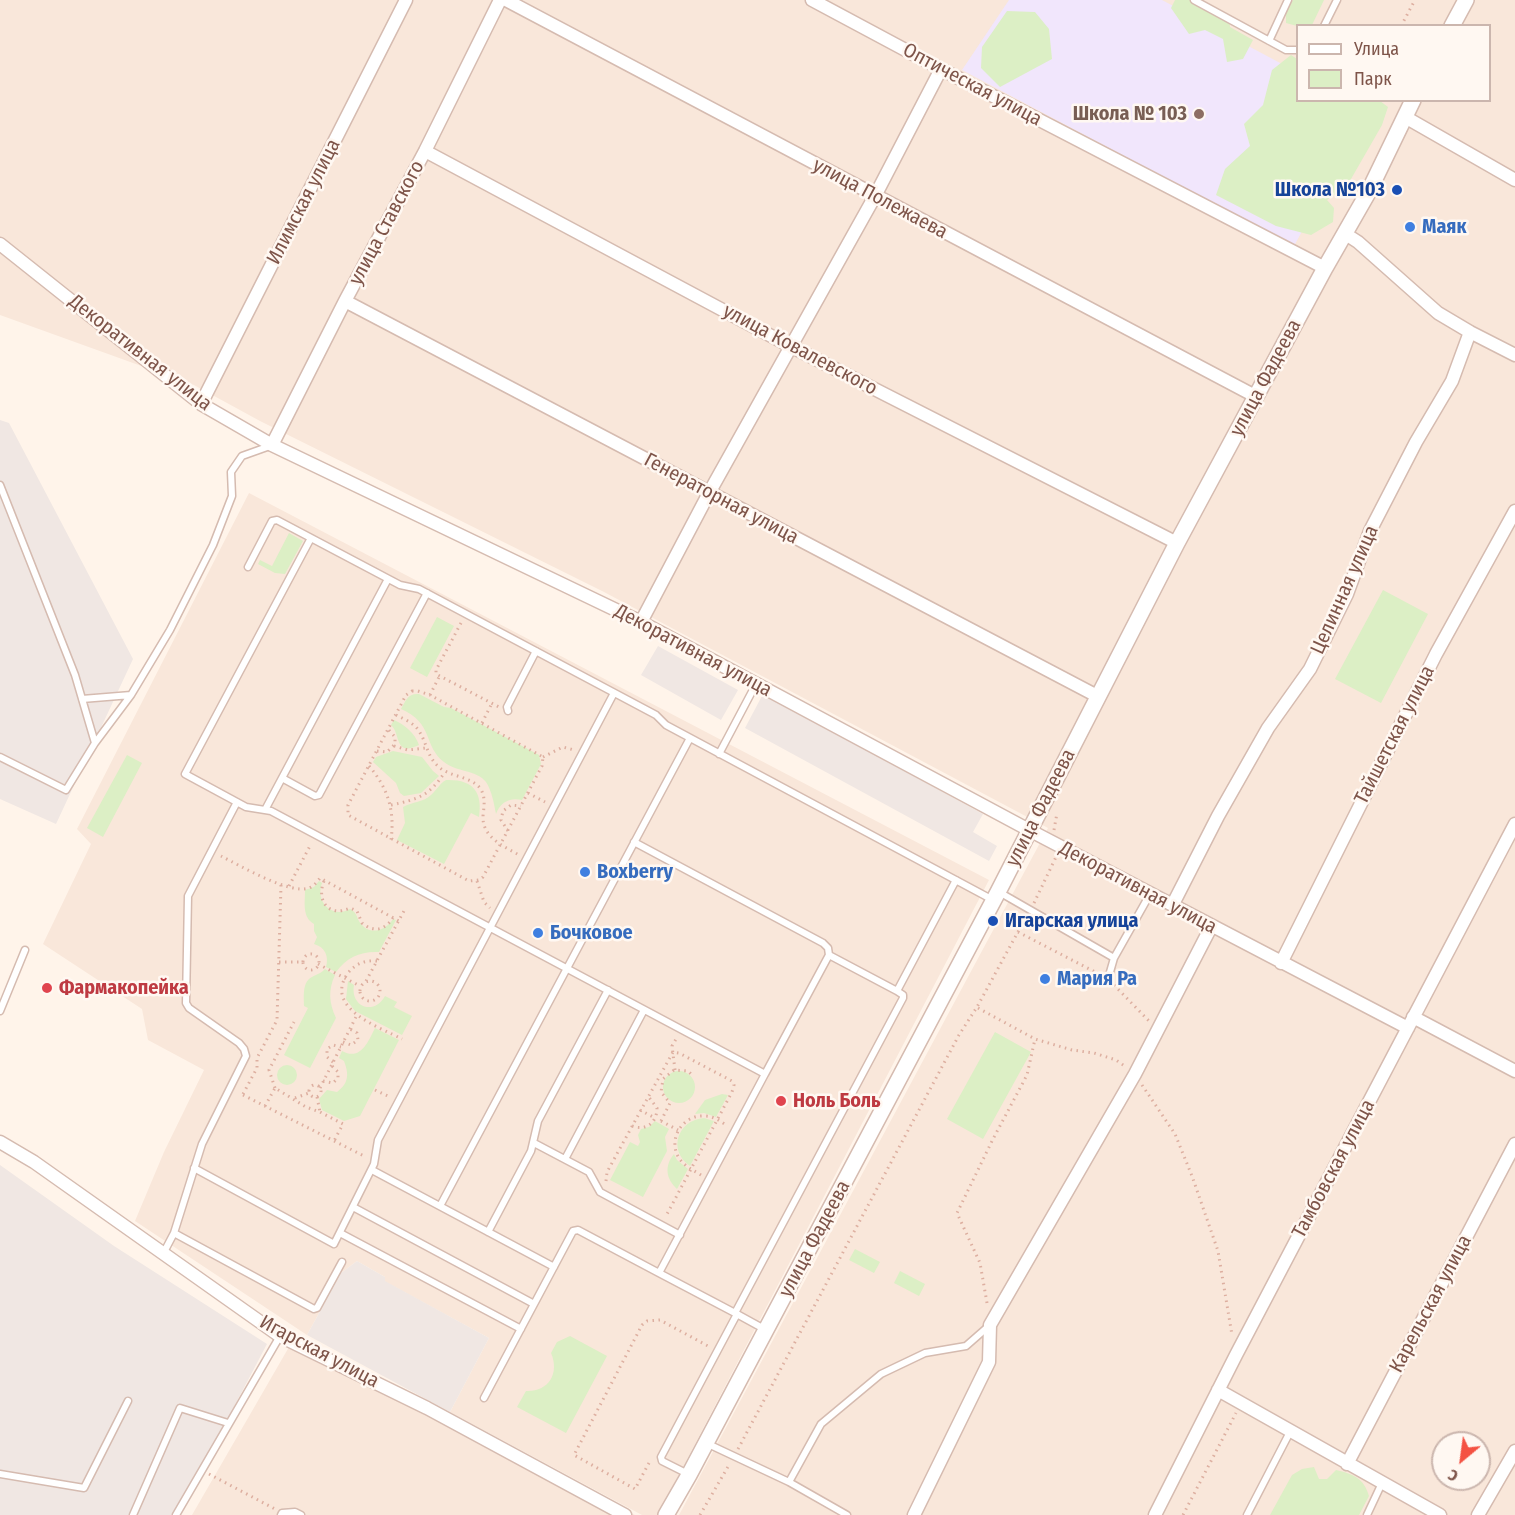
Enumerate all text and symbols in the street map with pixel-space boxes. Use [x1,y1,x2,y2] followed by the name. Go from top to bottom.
[1296,24,1491,102] legend
[898,38,1046,132] street label: Оптическая улица
[1354,38,1399,60] text: Улица
[1354,68,1392,90] text: Парк
[1073,102,1187,126] place label: Школа № 103
[1192,107,1206,121] marker: Школа № 103
[262,135,346,269] street label: Илимская улица
[809,153,951,245] street label: улица Полежаева
[344,157,430,289] street label: улица Ставского
[1275,178,1385,202] place label: Школа №103
[1390,183,1404,197] marker: Школа №103
[1422,215,1466,239] place label: Маяк
[1403,220,1417,234] marker: Маяк
[64,290,216,416] street label: Декоративная улица
[719,299,881,401] street label: улица Ковалевского
[1225,316,1307,440] street label: улица Фадеева
[640,448,802,550] street label: Генераторная улица
[1306,522,1384,658] street label: Целинная улица
[610,599,776,703] street label: Декоративная улица
[1350,662,1440,808] street label: Тайшетская улица
[1001,745,1081,871] street label: улица Фадеева
[1055,836,1221,940] street label: Декоративная улица
[597,860,673,884] place label: Boxberry
[578,865,592,879] marker: Boxberry
[1005,909,1139,933] place label: Игарская улица
[986,914,1000,928] marker: Игарская улица
[550,921,633,945] place label: Бочковое
[531,926,545,940] marker: Бочковое
[1057,967,1137,991] place label: Мария Ра
[1038,972,1052,986] marker: Мария Ра
[59,976,189,1000] place label: Фармакопейка
[40,981,54,995] marker: Фармакопейка
[793,1089,881,1113] place label: Ноль Боль
[774,1094,788,1108] marker: Ноль Боль
[1287,1096,1381,1242] street label: Тамбовская улица
[774,1177,856,1301] street label: улица Фадеева
[1385,1231,1477,1377] street label: Карельская улица
[255,1310,383,1394] street label: Игарская улица
[1431,1431,1491,1491] north arrow
[1445,1465,1461,1486] text: С

